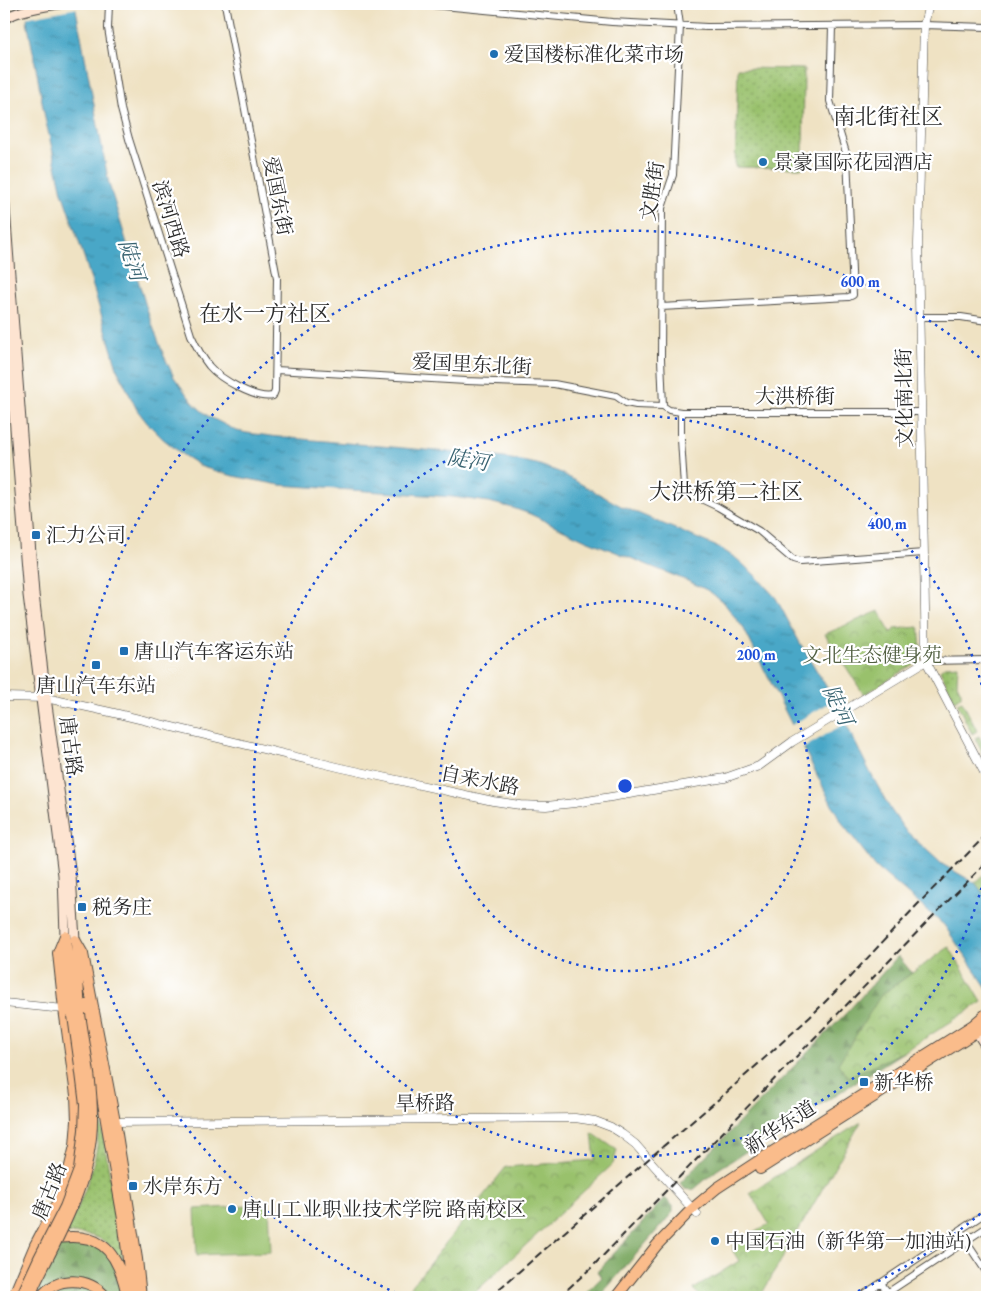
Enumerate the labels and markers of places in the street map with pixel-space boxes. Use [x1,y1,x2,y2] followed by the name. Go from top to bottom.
[504,41,684,67] place label: 爱国楼标准化菜市场
[488,48,500,60] marker: 爱国楼标准化菜市场
[773,149,933,175] place label: 景豪国际花园酒店
[757,156,769,168] marker: 景豪国际花园酒店
[46,522,126,548] place label: 汇力公司
[30,529,42,541] marker: 汇力公司
[134,638,294,664] place label: 唐山汽车客运东站
[118,645,130,657] marker: 唐山汽车客运东站
[90,659,102,671] marker: 唐山汽车东站
[36,672,156,698] place label: 唐山汽车东站
[616,777,634,795] centre of rings
[92,894,152,920] place label: 税务庄
[76,901,88,913] marker: 税务庄
[874,1069,934,1095] place label: 新华桥
[858,1076,870,1088] marker: 新华桥
[143,1173,223,1199] place label: 水岸东方
[127,1180,139,1192] marker: 水岸东方
[242,1196,526,1222] place label: 唐山工业职业技术学院 路南校区
[226,1203,238,1215] marker: 唐山工业职业技术学院 路南校区
[725,1228,971,1254] place label: 中国石油（新华第一加油站)
[709,1235,721,1247] marker: 中国石油（新华第一加油站)

